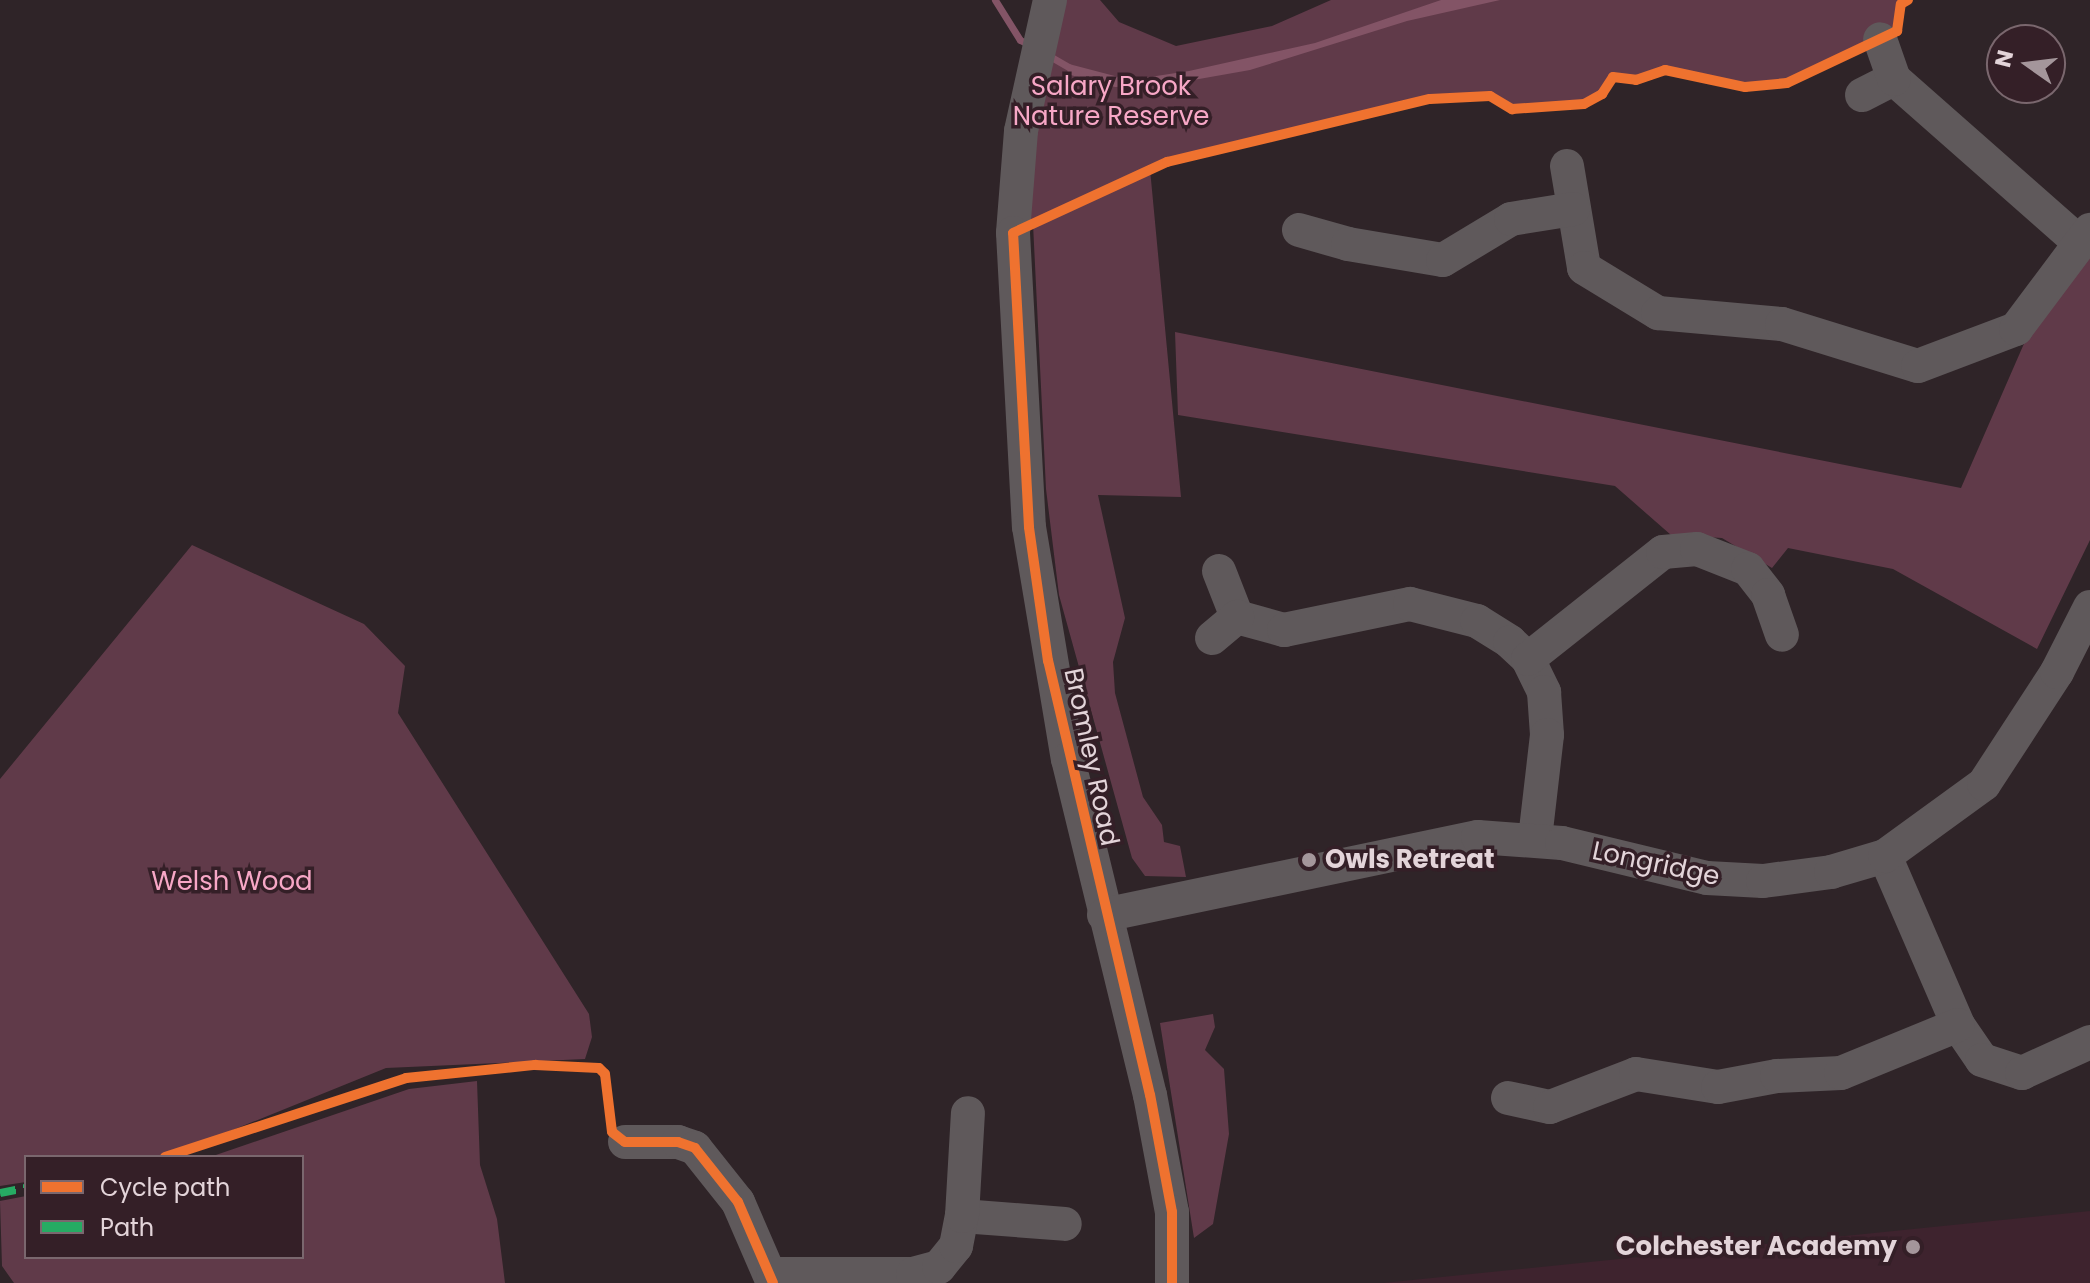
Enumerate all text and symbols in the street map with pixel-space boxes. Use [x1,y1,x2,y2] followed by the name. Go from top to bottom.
[1986,24,2066,104] north arrow
[1987,47,2021,70] text: N
[1013,71,1209,132] park label: Salary Brook Nature Reserve
[1057,665,1125,849] street label: Bromley Road
[1589,835,1723,893] street label: Longridge
[1325,844,1495,876] place label: Owls Retreat
[1300,851,1318,869] marker: Owls Retreat
[151,866,313,898] park label: Welsh Wood
[24,1155,304,1259] legend
[100,1171,230,1204] text: Cycle path
[100,1211,154,1244] text: Path
[1616,1231,1897,1263] place label: Colchester Academy
[1904,1238,1922,1256] marker: Colchester Academy

